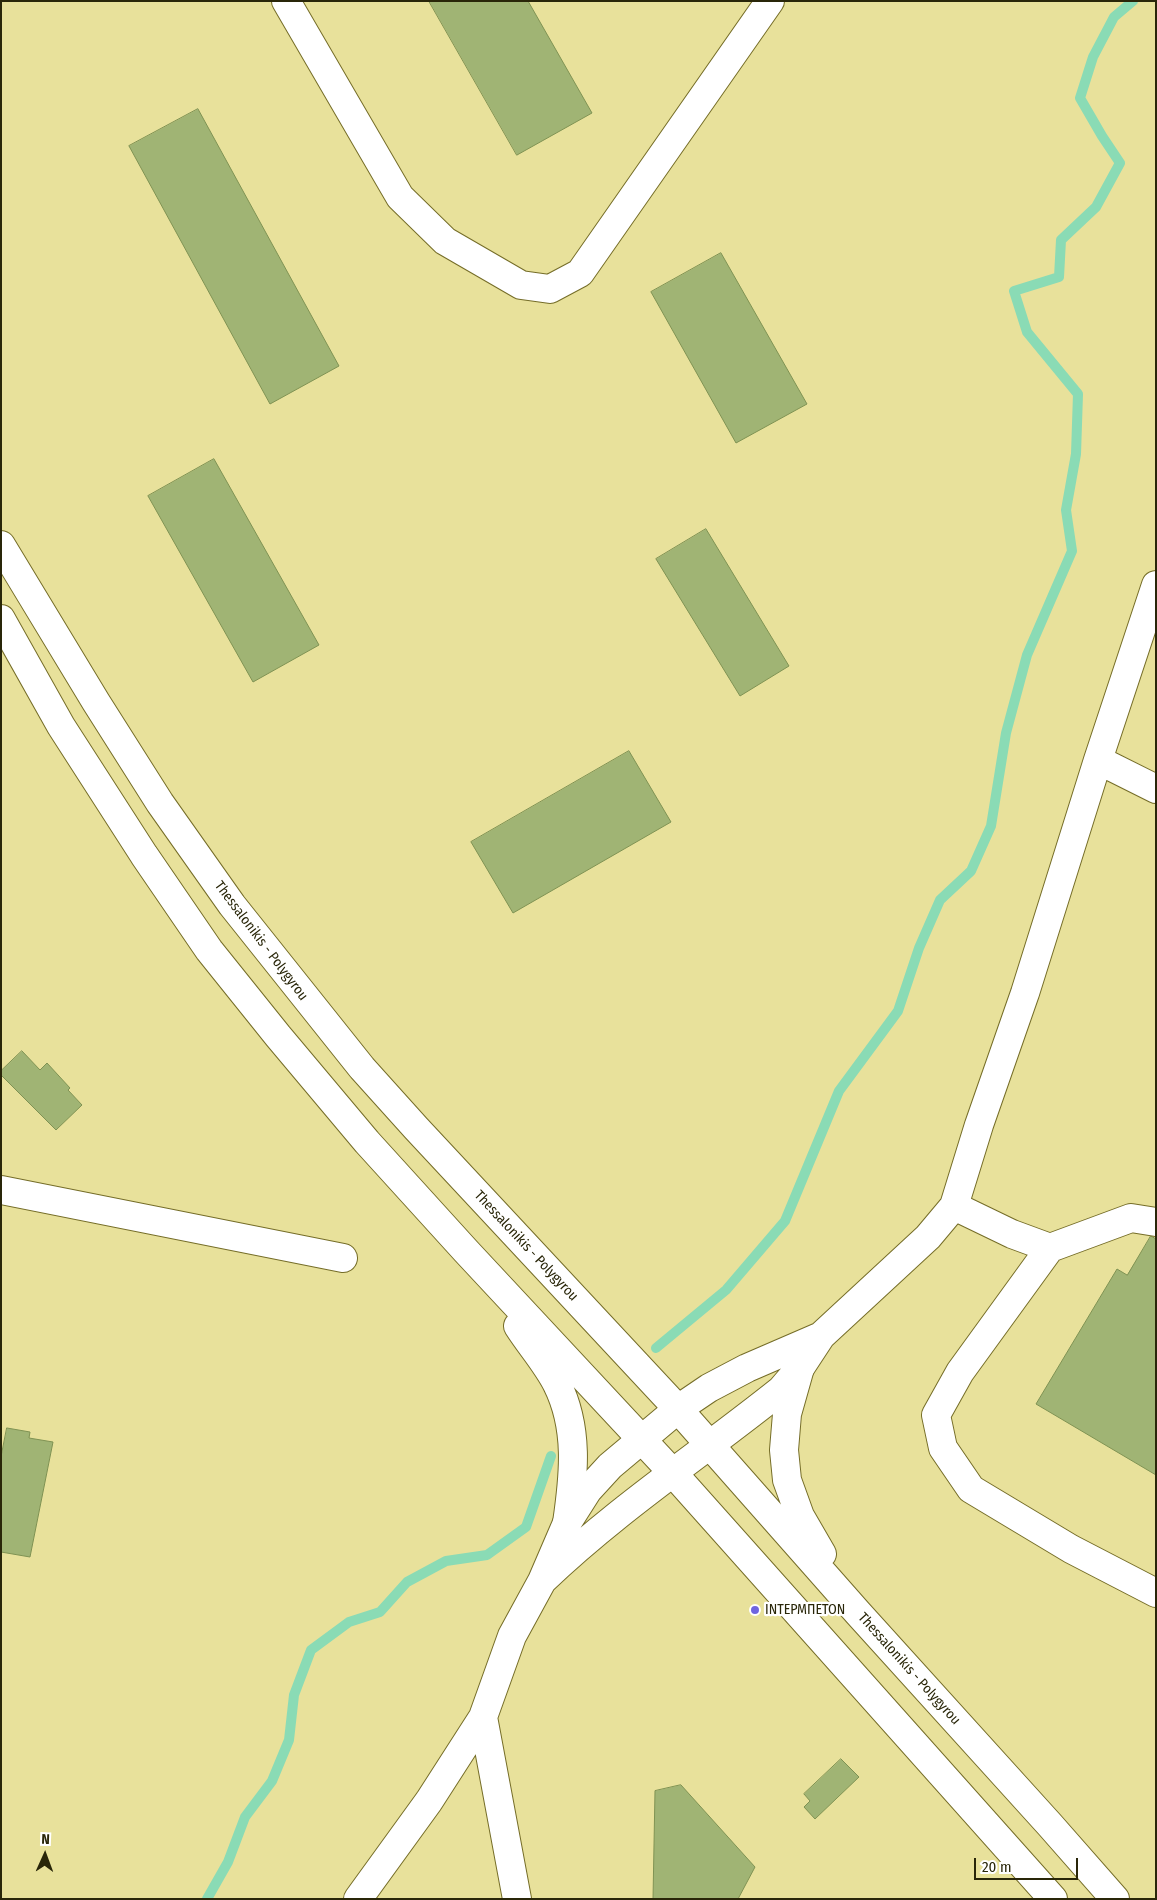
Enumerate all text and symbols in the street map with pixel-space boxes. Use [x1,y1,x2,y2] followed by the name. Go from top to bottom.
[211,878,311,1004] street label: Thessalonikis - Polygyrou
[470,1187,582,1305] street label: Thessalonikis - Polygyrou
[765,1602,845,1618] place label: ΙΝΤΕΡΜΠΕΤΟΝ
[749,1604,761,1616] marker: ΙΝΤΕΡΜΠΕΤΟΝ
[854,1610,964,1728] street label: Thessalonikis - Polygyrou
[20,1830,70,1880] north arrow
[41,1831,50,1848] text: N
[977,1848,1081,1880] scale bar
[982,1858,1012,1876] text: 20 m

